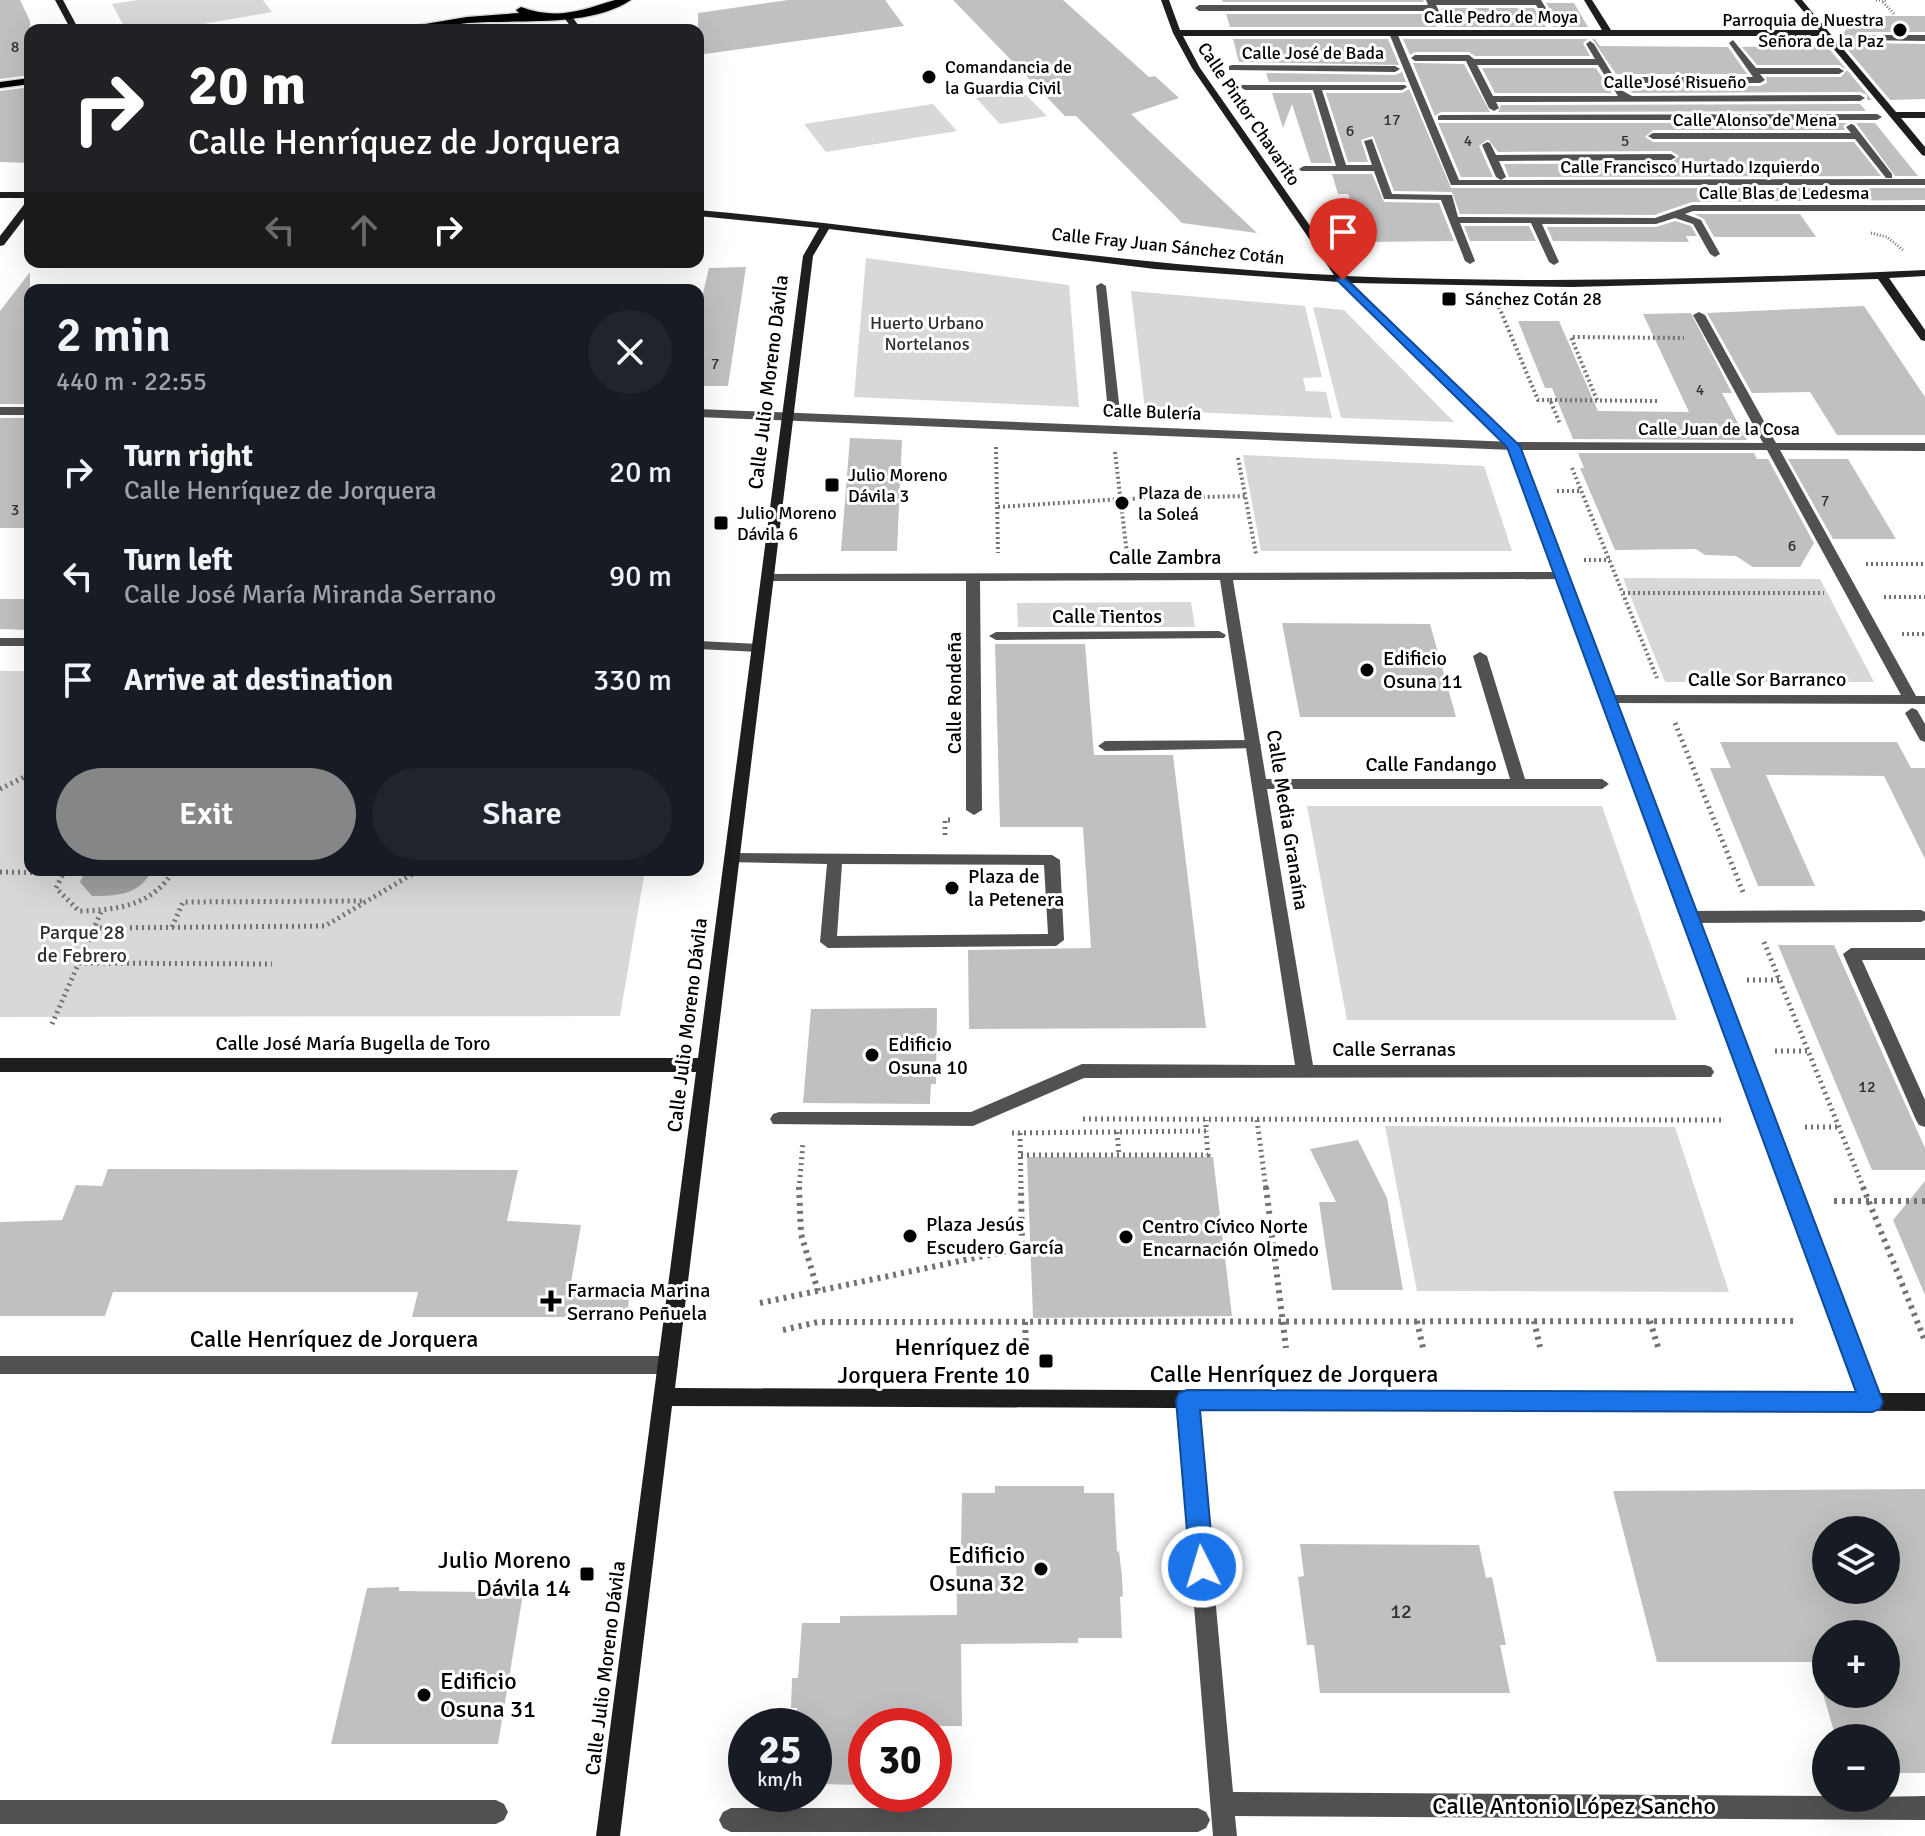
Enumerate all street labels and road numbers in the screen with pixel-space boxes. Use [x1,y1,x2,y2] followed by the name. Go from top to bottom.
[1424,6,1578,28] street label: Calle Pedro de Moya
[1193,38,1305,190] street label: Calle Pintor Chavarito
[1242,42,1384,64] street label: Calle José de Bada
[1604,71,1746,93] street label: Calle José Risueño
[1673,109,1837,131] street label: Calle Alonso de Mena
[1560,156,1820,178] street label: Calle Francisco Hurtado Izquierdo
[1699,182,1869,204] street label: Calle Blas de Ledesma
[1050,223,1286,269] street label: Calle Fray Juan Sánchez Cotán
[743,273,794,491] street label: Calle Julio Moreno Dávila
[1102,399,1202,425] street label: Calle Bulería
[1638,418,1800,440] street label: Calle Juan de la Cosa
[1109,545,1221,570] street label: Calle Zambra
[1052,604,1162,629] street label: Calle Tientos
[942,632,967,754] street label: Calle Rondeña
[1688,667,1846,692] street label: Calle Sor Barranco
[1261,728,1314,912] street label: Calle Media Granaína
[1365,752,1497,777] street label: Calle Fandango
[662,916,713,1134] street label: Calle Julio Moreno Dávila
[216,1031,490,1056] street label: Calle José María Bugella de Toro
[1332,1037,1456,1062] street label: Calle Serranas
[190,1324,478,1354] street label: Calle Henríquez de Jorquera
[1150,1359,1438,1389] street label: Calle Henríquez de Jorquera
[580,1559,631,1777] street label: Calle Julio Moreno Dávila
[1432,1791,1716,1821] street label: Calle Antonio López Sancho

